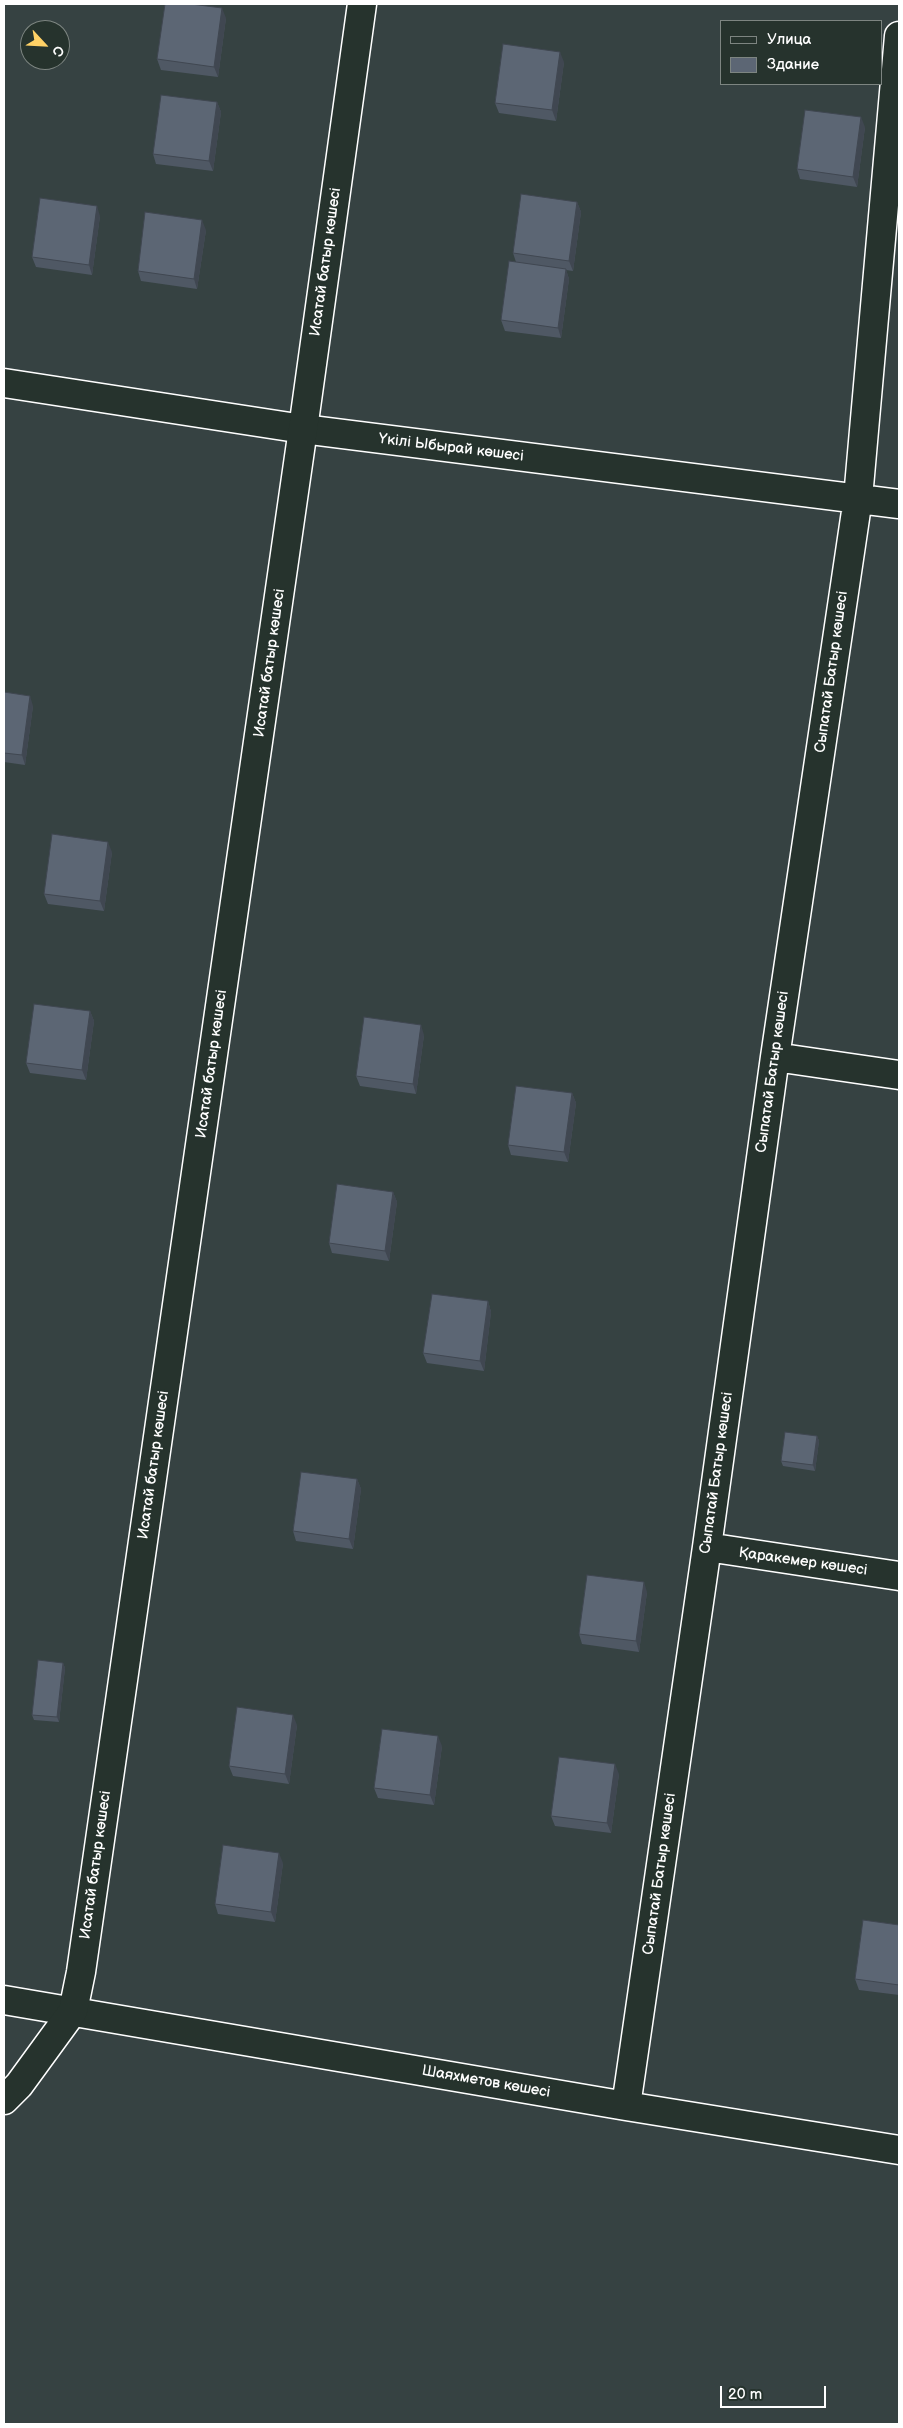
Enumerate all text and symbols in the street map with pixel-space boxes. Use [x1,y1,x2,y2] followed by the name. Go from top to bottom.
[20,20,70,70] north arrow
[720,20,883,85] legend
[767,30,811,49] text: Улица
[48,43,68,59] text: С
[767,55,819,74] text: Здание
[307,187,345,337] street label: Исатай батыр көшесі
[377,430,525,466] street label: Үкілі Ыбырай көшесі
[251,588,289,738] street label: Исатай батыр көшесі
[812,590,852,754] street label: Сыпатай Батыр көшесі
[193,989,231,1139] street label: Исатай батыр көшесі
[753,990,793,1154] street label: Сыпатай Батыр көшесі
[135,1390,173,1540] street label: Исатай батыр көшесі
[697,1391,737,1555] street label: Сыпатай Батыр көшесі
[737,1544,869,1580] street label: Қаракемер көшесі
[77,1790,115,1940] street label: Исатай батыр көшесі
[640,1792,680,1956] street label: Сыпатай Батыр көшесі
[420,2062,552,2102] street label: Шаяхметов көшесі
[723,2376,829,2408] scale bar
[728,2385,762,2404] text: 20 m

